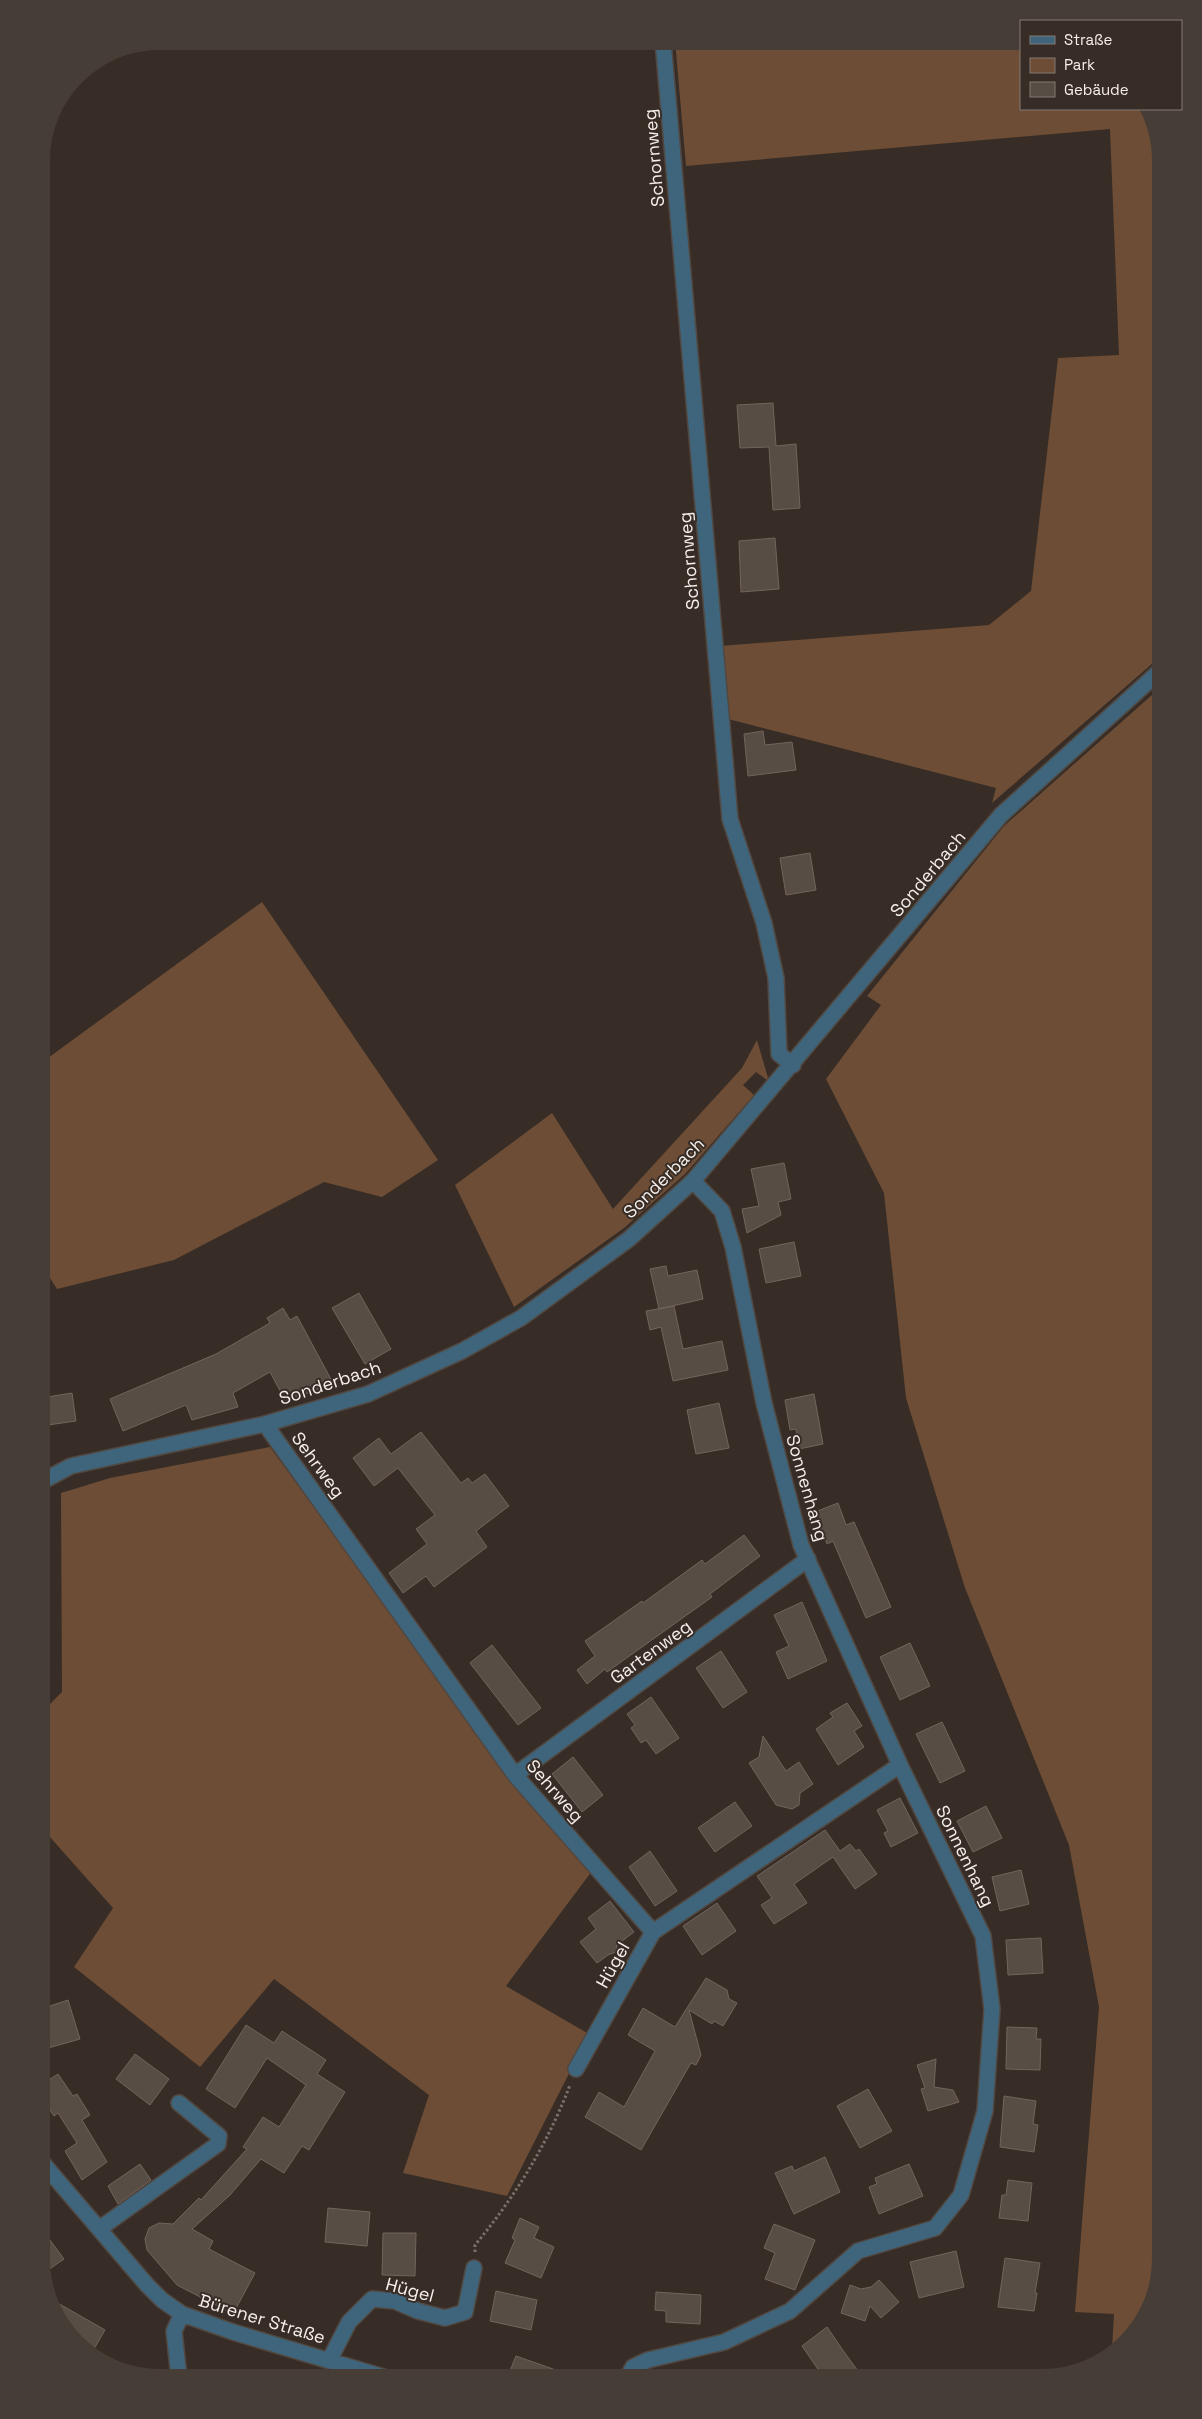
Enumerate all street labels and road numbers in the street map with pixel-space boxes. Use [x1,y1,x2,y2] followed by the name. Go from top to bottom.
[638,108,669,208] street label: Schornweg
[673,511,704,611] street label: Schornweg
[885,826,970,922] street label: Sonderbach
[618,1132,709,1223] street label: Sonderbach
[276,1355,384,1410] street label: Sonderbach
[287,1427,350,1502] street label: Sehrweg
[781,1432,834,1544] street label: Sonnenhang
[606,1614,696,1689] street label: Gartenweg
[522,1754,589,1827] street label: Sehrweg
[931,1801,1000,1910] street label: Sonnenhang
[591,1938,635,1992] street label: Hügel
[383,2272,437,2307] street label: Hügel
[196,2288,328,2349] street label: Bürener Straße

